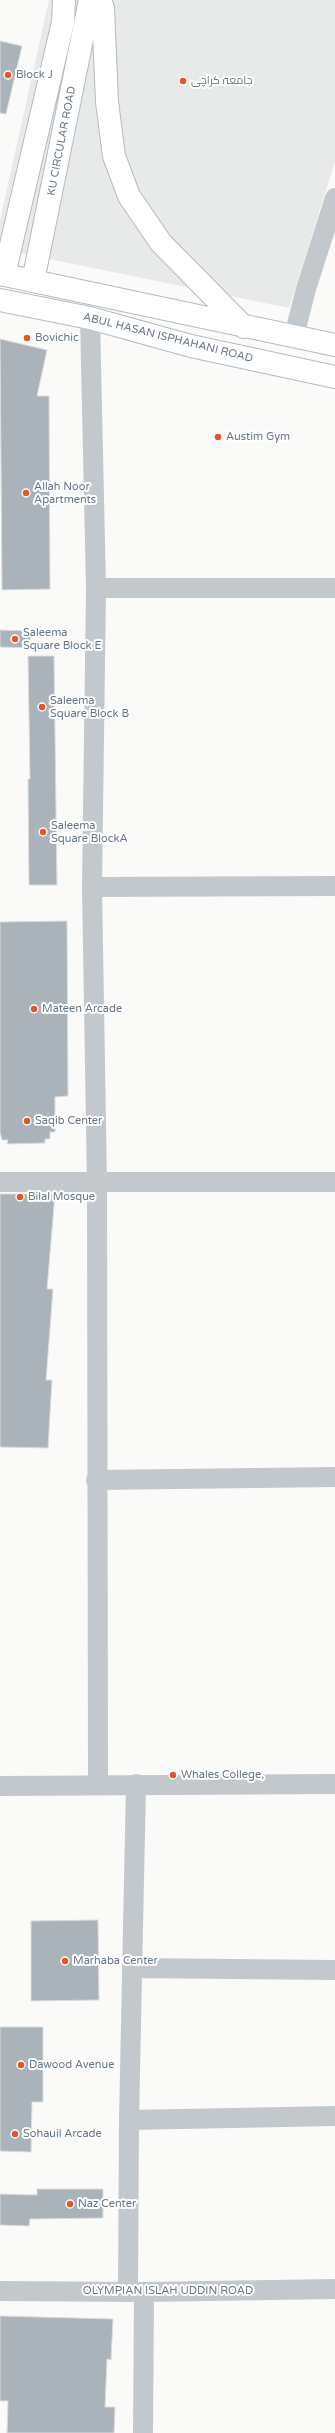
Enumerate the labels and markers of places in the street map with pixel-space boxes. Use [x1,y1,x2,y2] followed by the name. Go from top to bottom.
[16,68,53,82] place label: Block J
[3,70,13,80] marker: Block J
[191,74,253,88] place label: جامعہ کراچی
[178,76,188,86] marker: جامعہ کراچی
[35,331,79,345] place label: Bovichic
[22,333,32,343] marker: Bovichic
[226,430,290,444] place label: Austim Gym
[213,432,223,442] marker: Austim Gym
[34,480,96,506] place label: Allah Noor Apartments
[21,488,31,498] marker: Allah Noor Apartments
[23,626,101,652] place label: Saleema Square Block E
[10,634,20,644] marker: Saleema Square Block E
[50,694,129,720] place label: Saleema Square Block B
[37,702,47,712] marker: Saleema Square Block B
[51,819,128,845] place label: Saleema Square BlockA
[38,827,48,837] marker: Saleema Square BlockA
[42,1002,122,1016] place label: Mateen Arcade
[29,1004,39,1014] marker: Mateen Arcade
[35,1114,102,1128] place label: Saqib Center
[22,1116,32,1126] marker: Saqib Center
[28,1190,95,1204] place label: Bilal Mosque
[15,1192,25,1202] marker: Bilal Mosque
[181,1768,264,1782] place label: Whales College,
[168,1770,178,1780] marker: Whales College,
[73,1954,158,1968] place label: Marhaba Center
[60,1956,70,1966] marker: Marhaba Center
[29,2058,114,2072] place label: Dawood Avenue
[16,2060,26,2070] marker: Dawood Avenue
[23,2127,102,2141] place label: Sohauil Arcade
[10,2129,20,2139] marker: Sohauil Arcade
[78,2197,136,2211] place label: Naz Center
[65,2199,75,2209] marker: Naz Center

